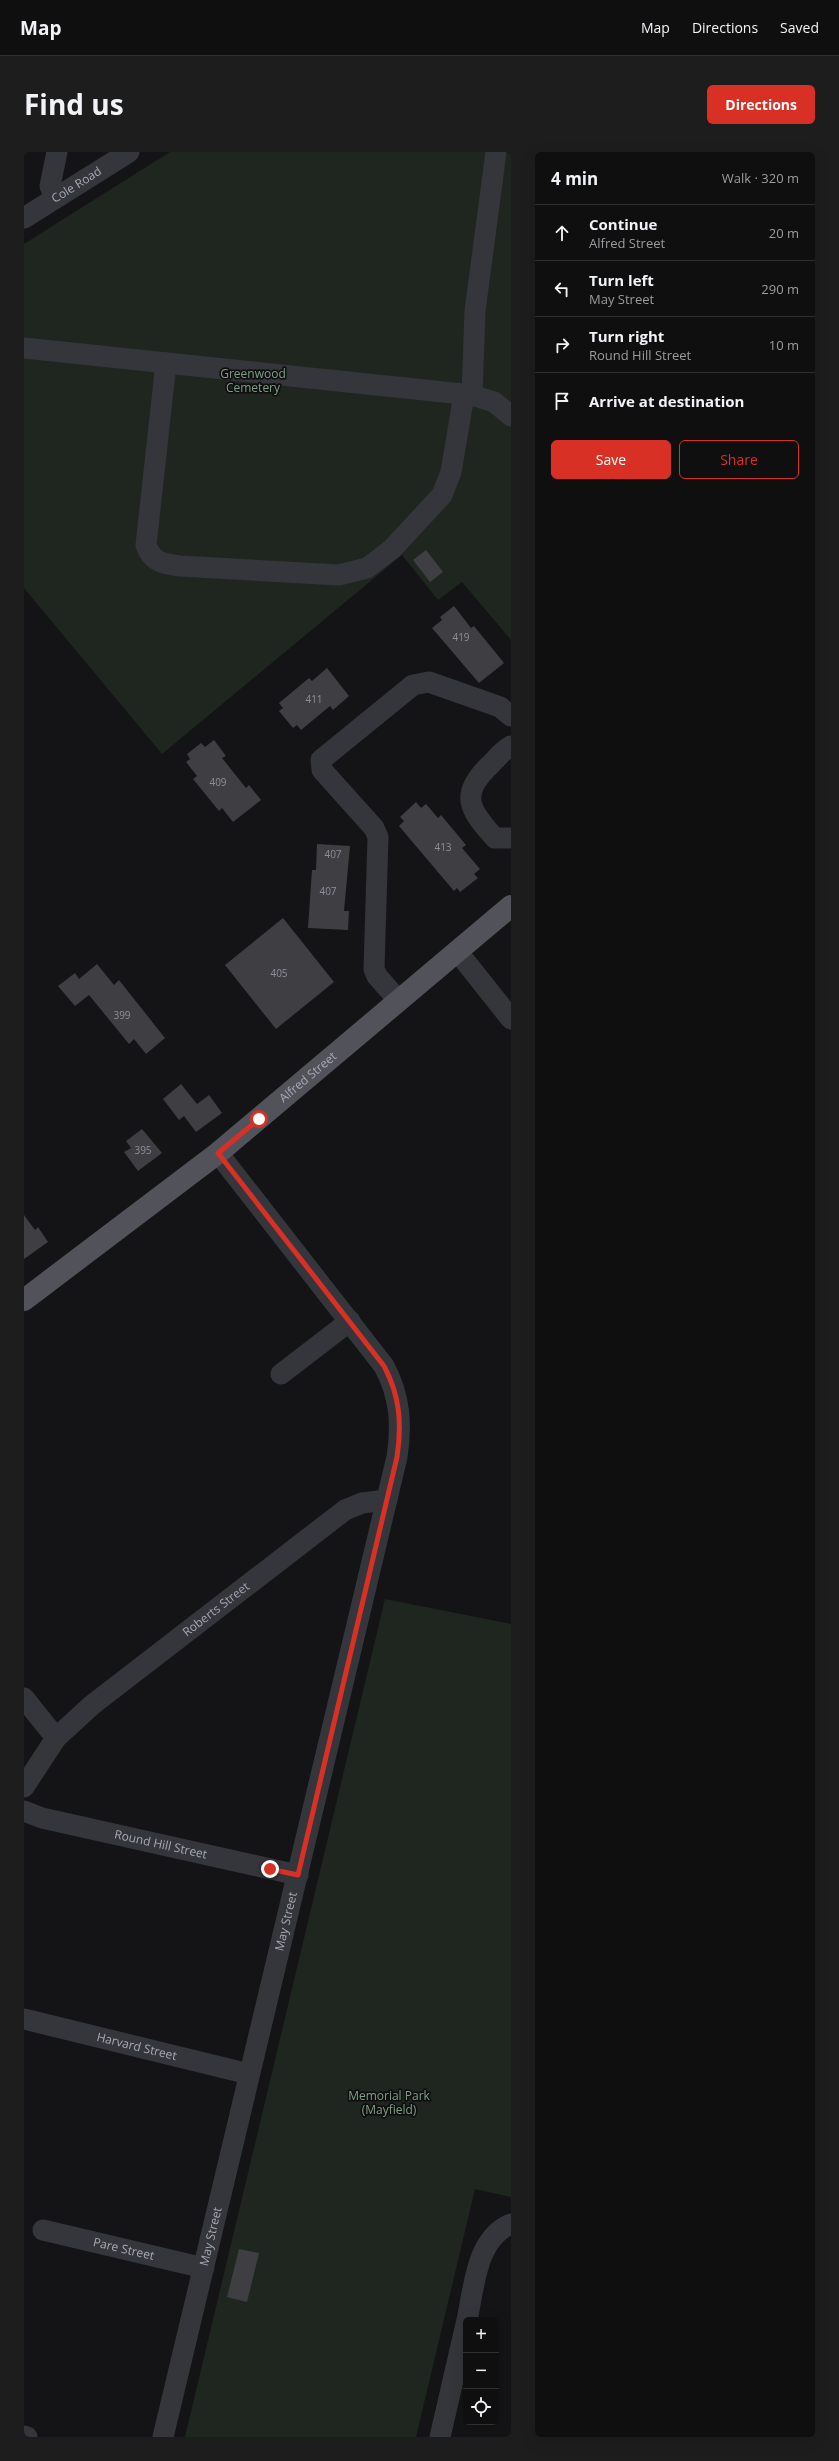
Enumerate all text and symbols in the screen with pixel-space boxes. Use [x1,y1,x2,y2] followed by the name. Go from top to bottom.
[20,15,61,41] text: Map
[641,18,670,37] text: Map
[692,18,758,37] text: Directions
[780,18,819,37] text: Saved
[24,85,124,123] text: Find us
[707,85,815,124] button: Directions
[48,162,105,207] street label: Cole Road
[551,167,598,190] text: 4 min
[722,169,799,187] text: Walk · 320 m
[589,214,657,234] text: Continue
[551,222,573,244] icon: ahead
[769,224,799,242] text: 20 m
[589,234,665,252] text: Alfred Street
[589,270,654,290] text: Turn left
[551,278,573,300] icon: left
[761,280,799,298] text: 290 m
[589,290,654,308] text: May Street
[589,326,664,346] text: Turn right
[551,334,573,356] icon: right
[769,336,799,354] text: 10 m
[589,346,691,364] text: Round Hill Street
[220,365,286,396] park label: Greenwood Cemetery
[551,390,573,412] icon: arrive
[589,391,744,411] text: Arrive at destination
[551,440,671,479] button: Save
[679,440,799,479] button: Share
[452,630,470,644] house number: 419
[305,692,323,706] house number: 411
[209,775,227,789] house number: 409
[434,840,452,854] house number: 413
[324,847,342,861] house number: 407
[319,884,337,898] house number: 407
[270,966,288,980] house number: 405
[113,1008,131,1022] house number: 399
[275,1048,340,1106] street label: Alfred Street
[250,1110,268,1128] route start
[134,1143,152,1157] house number: 395
[179,1578,253,1640] street label: Roberts Street
[113,1825,209,1863] street label: Round Hill Street
[261,1860,279,1878] route end
[270,1890,301,1953] street label: May Street
[95,2028,179,2064] street label: Harvard Street
[348,2087,431,2118] park label: Memorial Park (Mayfield)
[195,2205,226,2268] street label: May Street
[92,2233,156,2264] street label: Pare Street
[463,2317,499,2425] map controls
[463,2317,499,2353] button: +
[463,2353,499,2389] button: −
[463,2389,499,2425] button: locate

